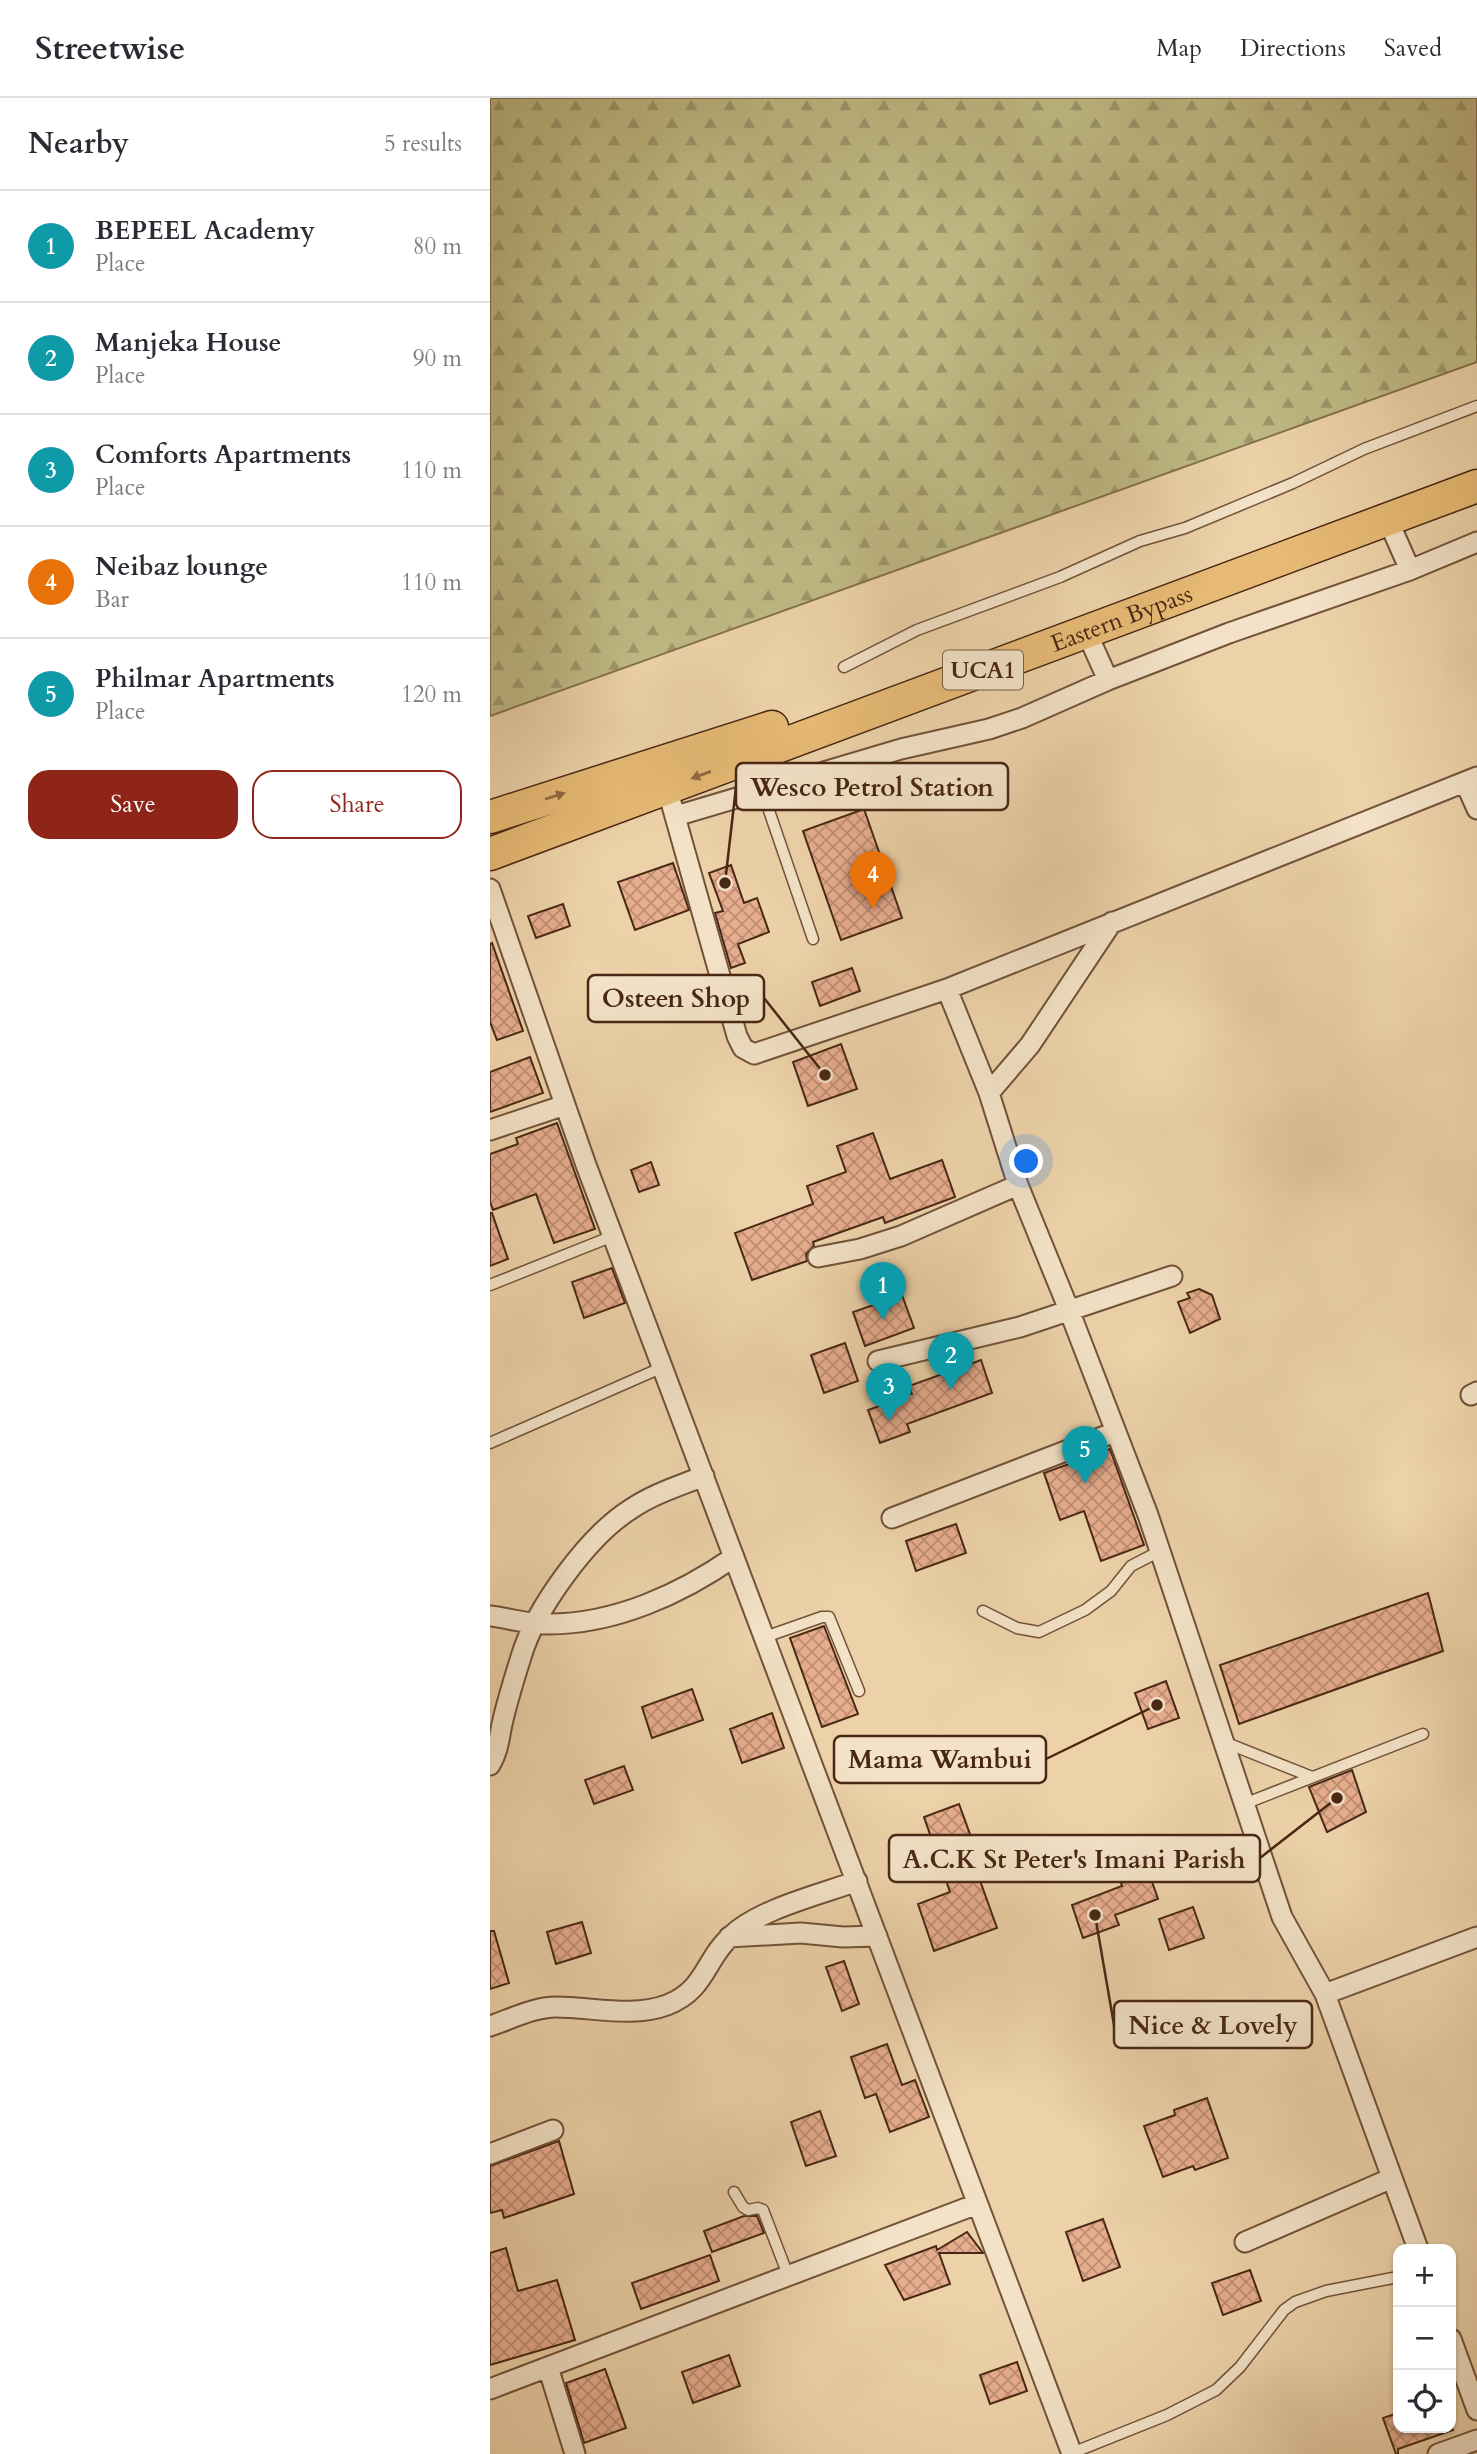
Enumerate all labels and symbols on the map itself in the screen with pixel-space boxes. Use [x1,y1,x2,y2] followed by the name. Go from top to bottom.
[1046,578,1197,660] street label: Eastern Bypass
[943,650,1023,690] road number: UCA1
[736,763,1008,810] callout: Wesco Petrol Station
[691,770,712,781] one-way arrow
[749,770,994,805] text: Wesco Petrol Station
[545,791,566,801] one-way arrow
[850,851,896,909] pin: 4
[588,975,764,1022] callout: Osteen Shop
[602,981,750,1016] text: Osteen Shop
[1009,1144,1043,1178] your location
[860,1262,906,1320] pin: 1
[928,1332,974,1390] pin: 2
[866,1363,912,1421] pin: 3
[1062,1426,1108,1484] pin: 5
[834,1736,1046,1783] callout: Mama Wambui
[848,1742,1032,1777] text: Mama Wambui
[889,1835,1260,1882] callout: A.C.K St Peter's Imani Parish
[902,1842,1246,1877] text: A.C.K St Peter's Imani Parish
[1114,2001,1312,2048] callout: Nice & Lovely
[1128,2008,1298,2043] text: Nice & Lovely

